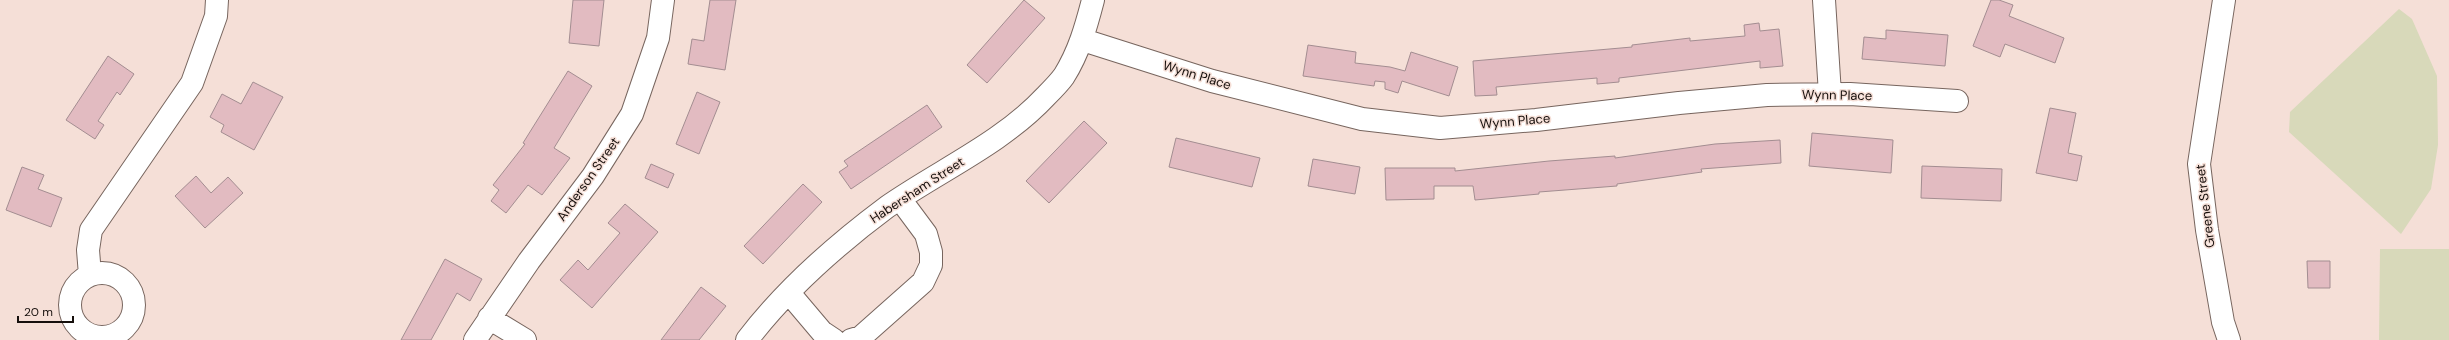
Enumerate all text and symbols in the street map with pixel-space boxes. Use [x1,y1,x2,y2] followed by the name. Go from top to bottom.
[1161,57,1233,93] street label: Wynn Place
[1802,86,1872,104] street label: Wynn Place
[1479,109,1551,133] street label: Wynn Place
[553,134,623,224] street label: Anderson Street
[867,153,967,227] street label: Habersham Street
[2191,163,2219,249] street label: Greene Street
[18,298,73,324] scale bar
[24,304,53,320] text: 20 m

